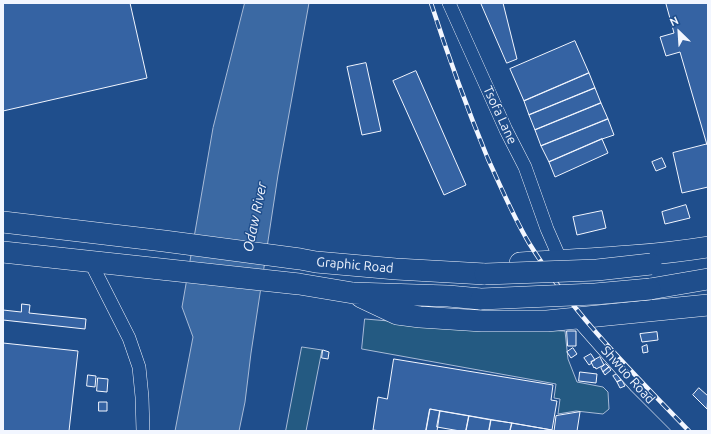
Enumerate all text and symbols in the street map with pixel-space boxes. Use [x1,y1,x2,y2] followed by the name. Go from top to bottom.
[659,12,699,52] north arrow
[668,14,680,28] text: N
[480,83,520,147] street label: Tsofa Lane
[239,180,271,254] water label: Odaw River
[316,254,394,276] street label: Graphic Road
[598,343,658,407] street label: Shwuo Road

